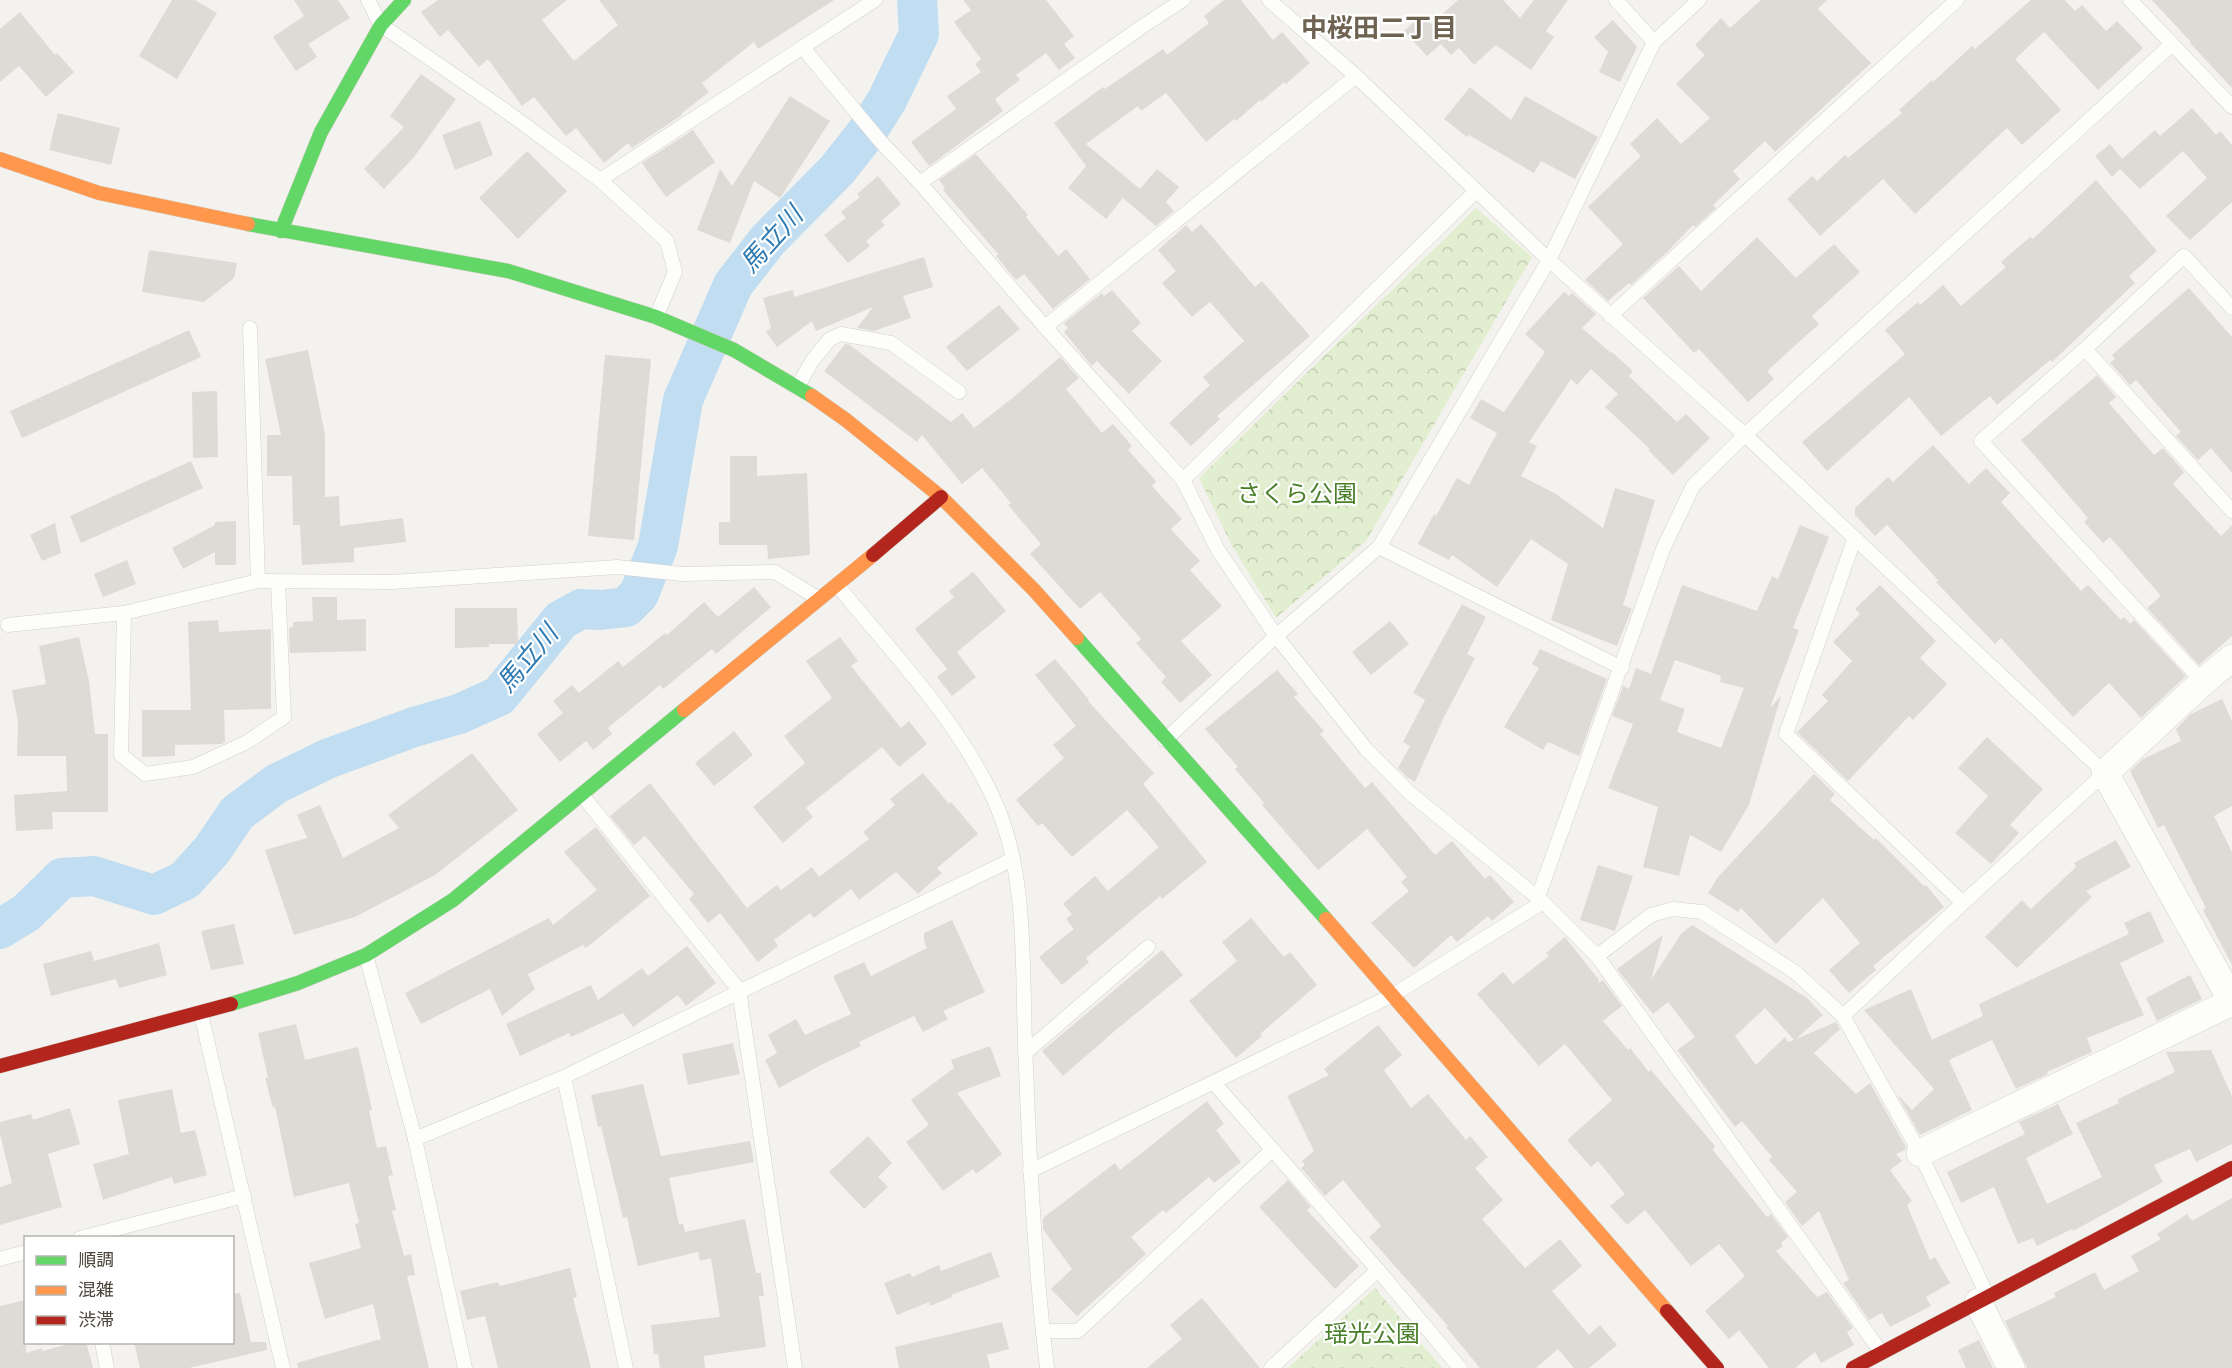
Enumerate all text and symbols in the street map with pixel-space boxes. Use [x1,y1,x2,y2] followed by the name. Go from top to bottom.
[1301,14,1457,42] district label: 中桜田二丁目
[735,199,810,278] water label: 馬立川
[1237,482,1357,507] park label: さくら公園
[492,618,565,697] water label: 馬立川
[24,1236,234,1344] legend
[78,1252,114,1270] text: 順調
[78,1280,114,1300] text: 混雑
[78,1311,114,1330] text: 渋滞
[1324,1321,1420,1347] park label: 瑶光公園

